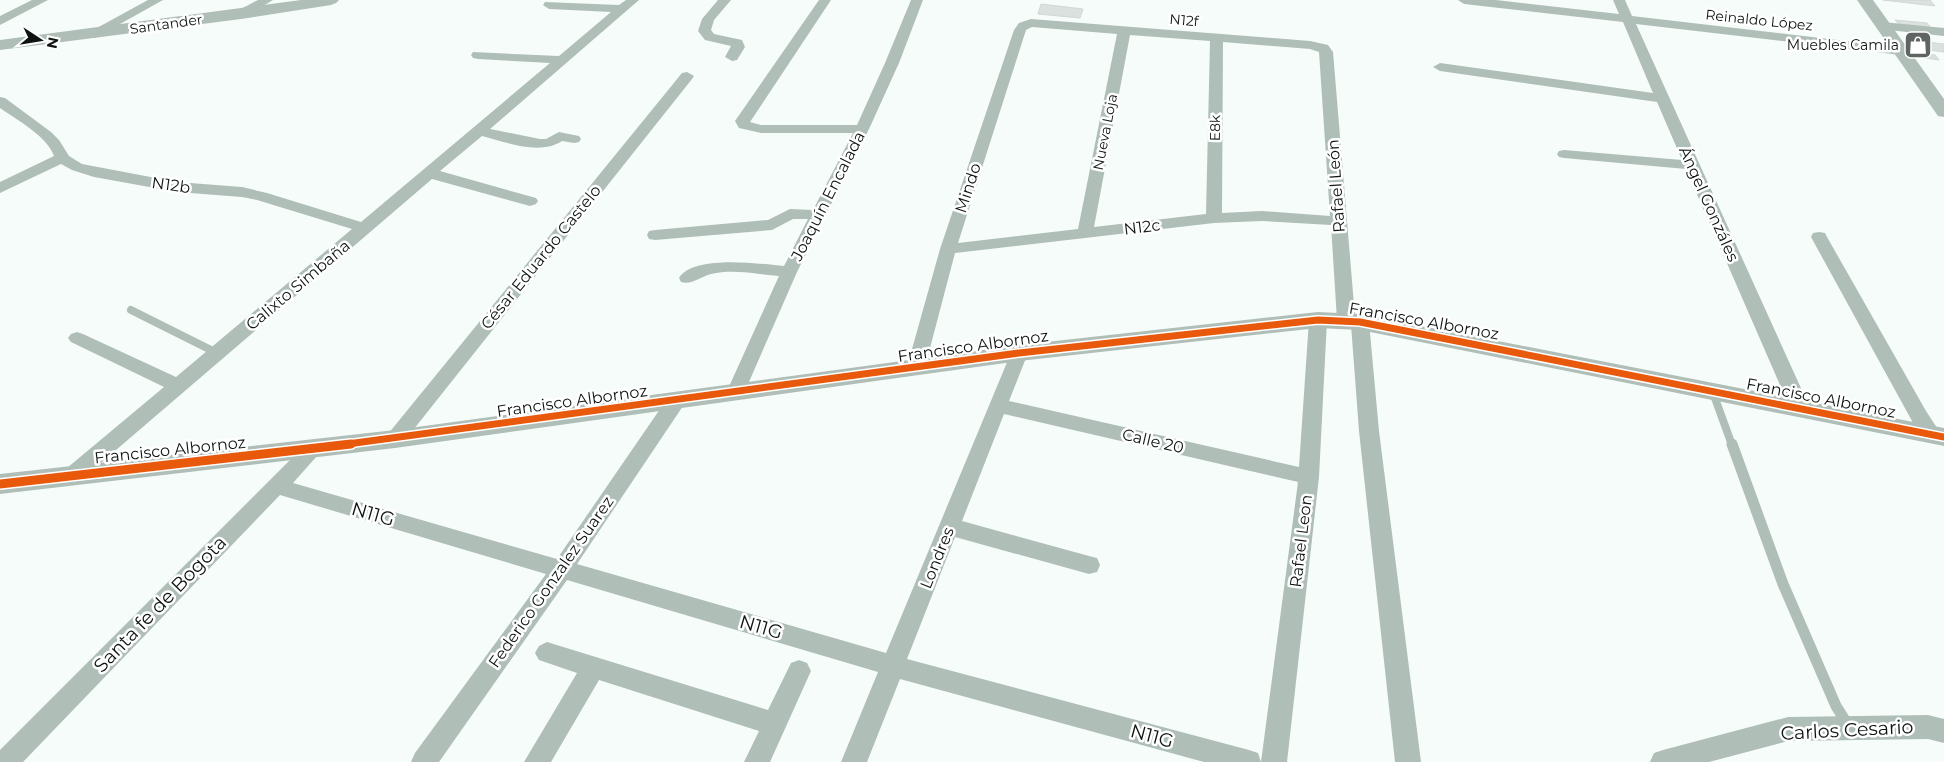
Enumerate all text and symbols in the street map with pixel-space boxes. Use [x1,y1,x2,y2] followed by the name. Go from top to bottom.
[1704,5,1814,35] street label: Reinaldo López
[129,10,204,38] street label: Santander
[1169,10,1201,30] street label: N12f
[15,15,65,65] north arrow
[1903,30,1933,60] shop icon: Muebles Camila
[43,35,63,50] text: N
[1787,36,1899,54] place label: Muebles Camila
[1089,92,1121,172] street label: Nueva Loja
[1206,114,1224,141] street label: E8k
[787,128,869,265] street label: Joaquín Encalada
[1323,139,1349,233] street label: Rafael León
[1675,143,1743,265] street label: Ángel Gonzáles
[951,161,985,215] street label: Mindo
[150,173,192,197] street label: N12b
[477,181,605,333] street label: César Eduardo Castelo
[1123,215,1161,239] street label: N12c
[242,236,354,334] street label: Calixto Simbaña
[1348,298,1500,344] street label: Francisco Albornoz
[896,326,1050,366] street label: Francisco Albornoz
[1745,374,1897,422] street label: Francisco Albornoz
[495,381,649,421] street label: Francisco Albornoz
[1120,425,1186,457] street label: Calle 20
[93,433,247,467] street label: Francisco Albornoz
[484,493,618,671] street label: Federico Gonzalez Suarez
[1286,493,1316,589] street label: Rafael Leon
[349,497,397,531] street label: N11G
[916,524,958,592] street label: Londres
[89,531,231,677] street label: Santa fe de Bogota
[737,610,785,644] street label: N11G
[1780,715,1914,745] street label: Carlos Cesario
[1128,719,1176,753] street label: N11G

